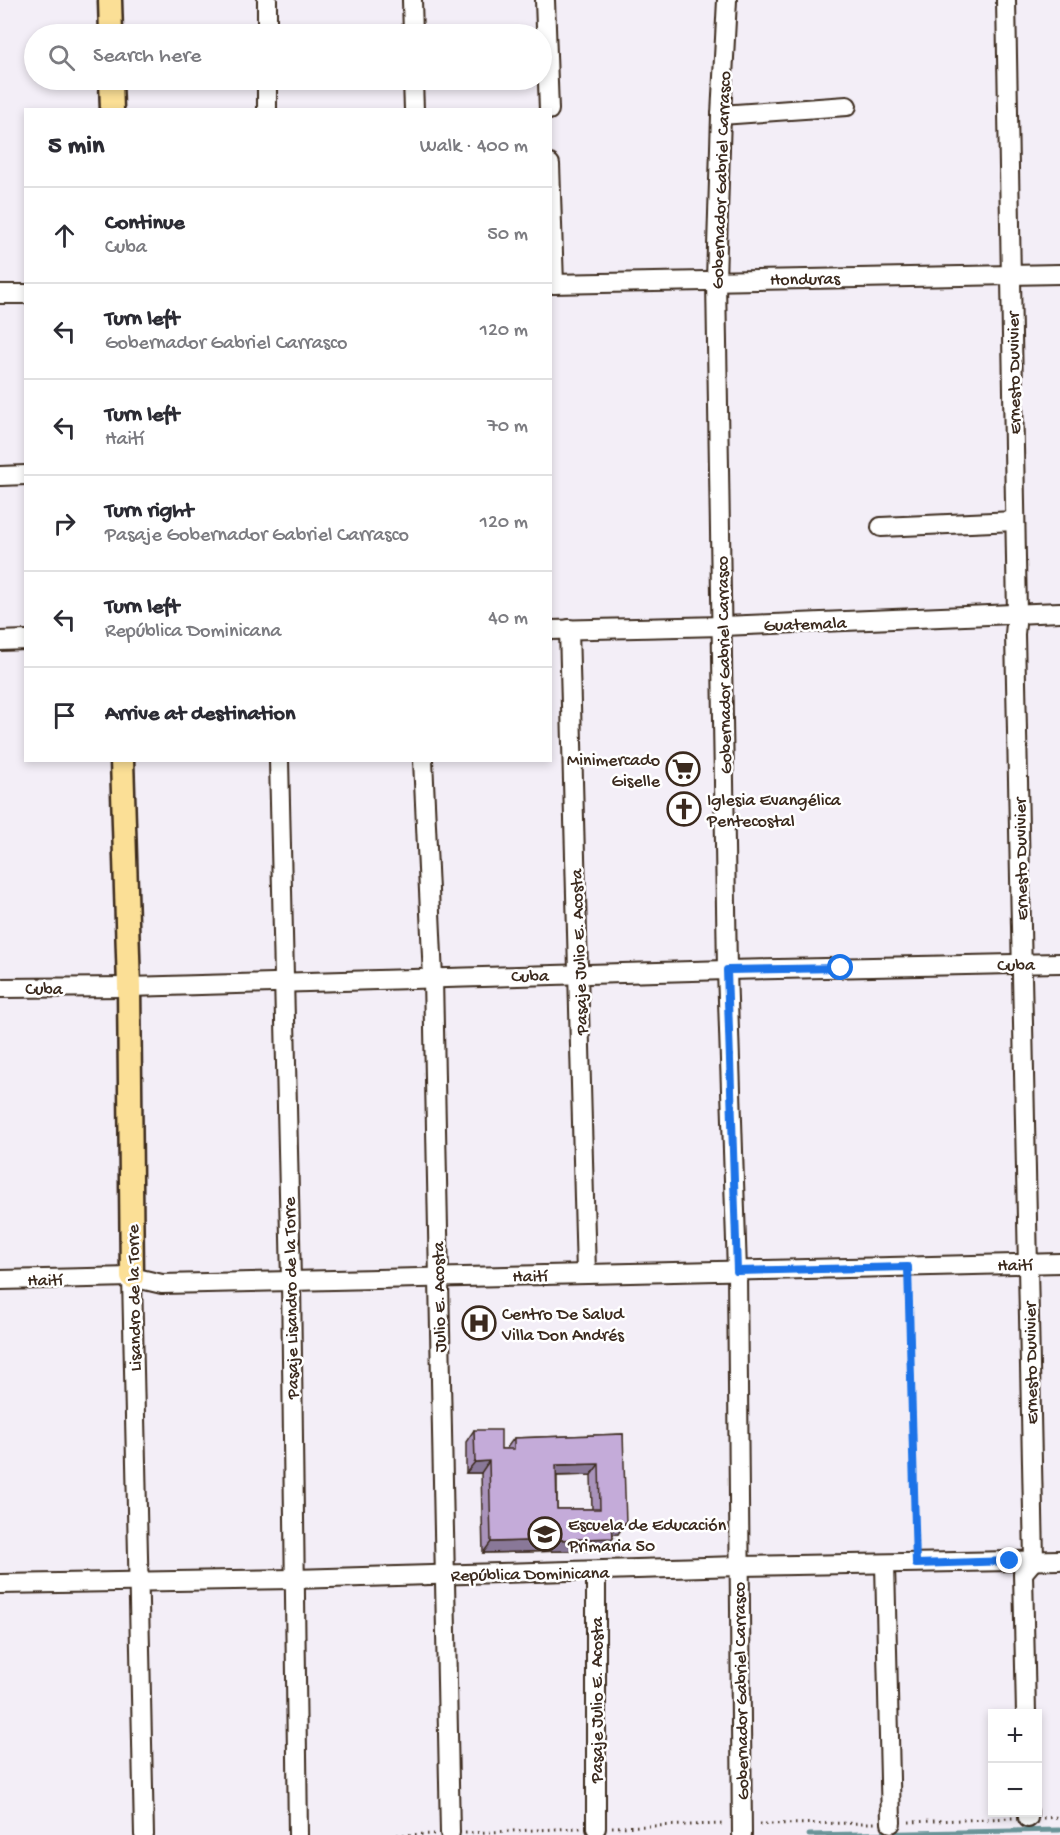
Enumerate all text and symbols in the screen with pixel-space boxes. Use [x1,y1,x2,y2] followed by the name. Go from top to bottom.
[24,24,552,90] search box
[45,41,78,74] icon: search
[93,44,201,70] text: Search here
[708,71,737,289] street label: Gobernador Gabriel Carrasco
[48,132,104,163] text: 5 min
[420,136,528,159] text: Walk · 400 m
[105,211,185,237] text: Continue
[48,219,81,252] icon: ahead
[487,224,528,247] text: 50 m
[105,237,147,260] text: Cuba
[770,269,842,292] street label: Honduras
[105,307,179,333] text: Turn left
[1004,310,1027,434] street label: Ernesto Duvivier
[48,315,81,348] icon: left
[480,320,528,343] text: 120 m
[105,333,347,356] text: Gobernador Gabriel Carrasco
[105,403,179,429] text: Turn left
[48,411,81,444] icon: left
[487,416,528,439] text: 70 m
[105,429,144,452] text: Haití
[105,499,193,525] text: Turn right
[48,507,81,540] icon: right
[480,512,528,535] text: 120 m
[105,525,409,548] text: Pasaje Gobernador Gabriel Carrasco
[713,556,738,774] street label: Gobernador Gabriel Carrasco
[105,595,179,621] text: Turn left
[48,603,81,636] icon: left
[488,608,528,631] text: 40 m
[763,614,848,637] street label: Guatemala
[105,621,281,644] text: República Dominicana
[48,699,81,732] icon: arrive
[105,702,295,728] text: Arrive at destination
[567,751,661,793] place label: Minimercado Giselle
[665,751,701,787] supermarket icon: Minimercado Giselle
[666,791,702,827] church icon: Iglesia Evangélica Pentecostal
[706,791,842,833] place label: Iglesia Evangélica Pentecostal
[1011,796,1034,920] street label: Ernesto Duvivier
[567,868,594,1036] street label: Pasaje Julio E. Acosta
[827,954,853,980] route start
[997,956,1036,977] street label: Cuba
[511,967,550,988] street label: Cuba
[25,980,64,1001] street label: Cuba
[280,1196,305,1400] street label: Pasaje Lisandro de la Torre
[124,1224,147,1372] street label: Lisandro de la Torre
[429,1240,452,1352] street label: Julio E. Acosta
[997,1256,1034,1277] street label: Haití
[512,1267,549,1288] street label: Haití
[27,1271,64,1292] street label: Haití
[1021,1300,1044,1424] street label: Ernesto Duvivier
[461,1305,497,1341] hospital icon: Centro De Salud Villa Don Andrés
[501,1305,625,1347] place label: Centro De Salud Villa Don Andrés
[527,1516,563,1552] school or university icon: Escuela de Educación Primaria 50
[567,1516,727,1558] place label: Escuela de Educación Primaria 50
[996,1547,1022,1573] route end
[451,1564,611,1587] street label: República Dominicana
[730,1582,755,1800] street label: Gobernador Gabriel Carrasco
[588,1616,609,1784] street label: Pasaje Julio E. Acosta
[988,1709,1042,1817] map controls
[988,1709,1042,1763] button: +
[988,1763,1042,1817] button: −

